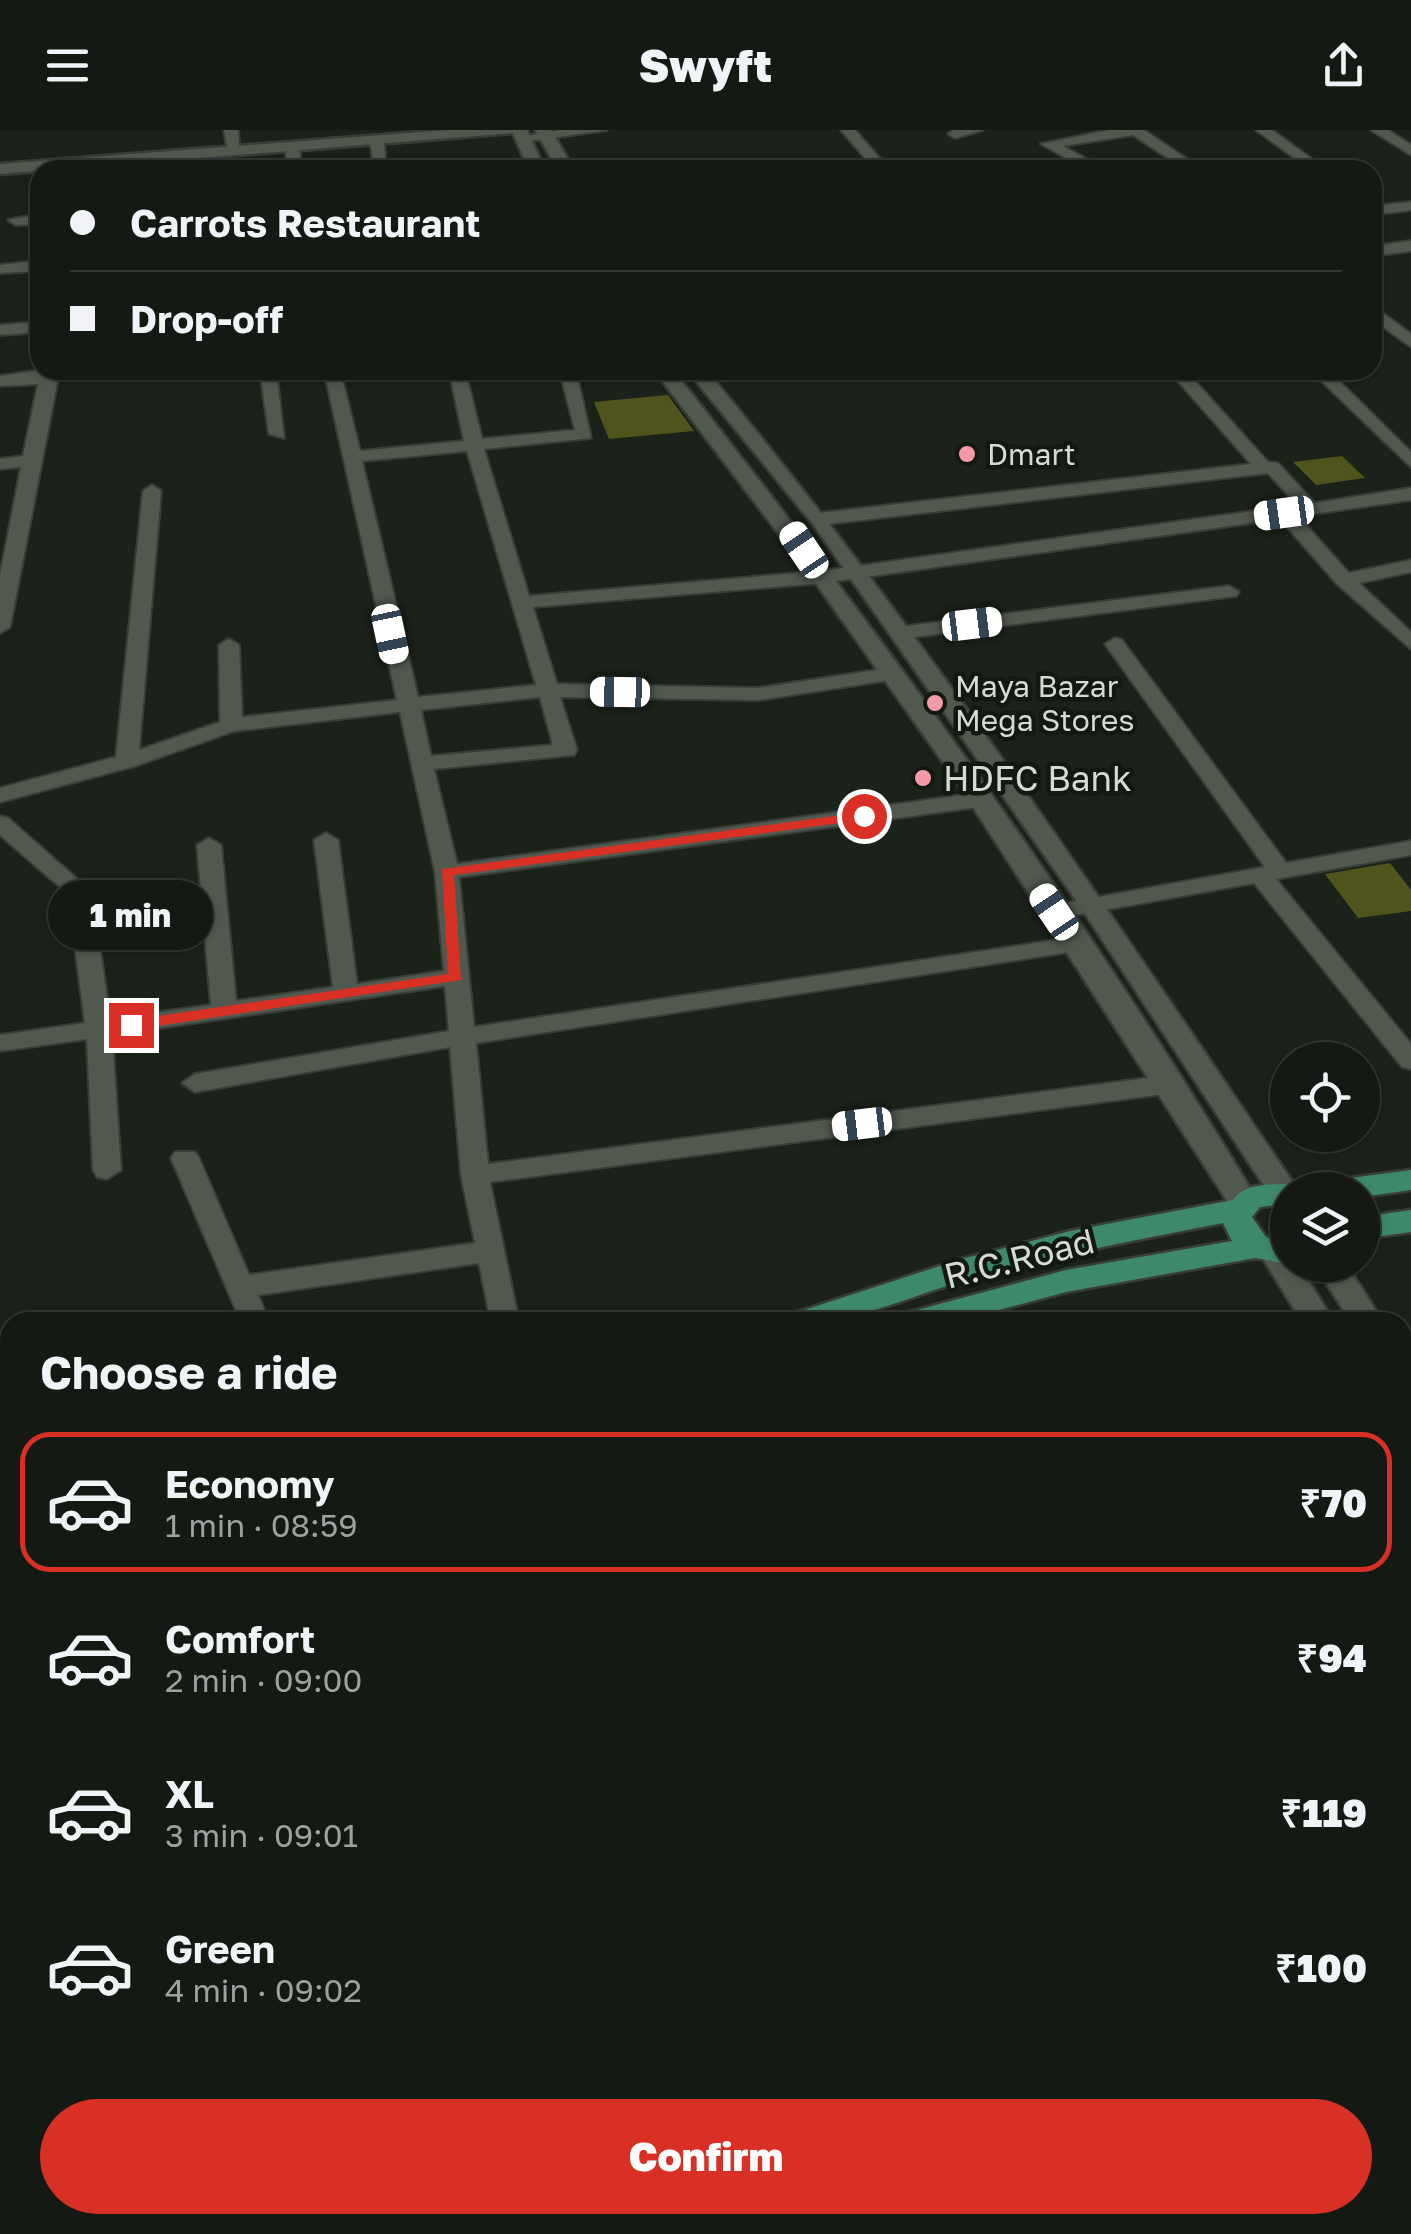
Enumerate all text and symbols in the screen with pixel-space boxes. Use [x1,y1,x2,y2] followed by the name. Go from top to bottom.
[40,38,95,93] icon: menu
[639,38,772,92] text: Swyft
[1316,38,1371,93] icon: share
[130,200,480,245] text: Carrots Restaurant
[130,296,283,341] text: Drop-off
[987,436,1076,472] place label: Dmart
[956,443,978,465] marker: Dmart
[1252,494,1316,532] car
[775,517,833,583] car
[369,602,411,666] car
[940,605,1004,643] car
[955,668,1134,738] place label: Maya Bazar Mega Stores
[590,676,650,708] car
[924,692,946,714] marker: Maya Bazar Mega Stores
[943,757,1132,799] place label: HDFC Bank
[912,767,934,789] marker: HDFC Bank
[842,794,887,839] route start
[1025,879,1083,945] car
[48,880,214,950] callout: 1 min
[90,896,171,934] text: 1 min
[109,1003,154,1048] route end
[1270,1042,1380,1282] map controls
[1270,1042,1380,1152] button: locate
[830,1105,894,1143] car
[1270,1172,1380,1282] button: layers
[940,1219,1098,1297] street label: R.C.Road
[40,1345,338,1399] text: Choose a ride
[45,1457,135,1547] icon: car
[165,1461,334,1506] text: Economy
[1299,1480,1367,1525] text: ₹70
[165,1506,358,1544] text: 1 min · 08:59
[45,1612,135,1702] icon: car
[165,1616,315,1661] text: Comfort
[1296,1635,1367,1680] text: ₹94
[165,1661,362,1699] text: 2 min · 09:00
[45,1767,135,1857] icon: car
[165,1771,214,1816] text: XL
[1280,1790,1367,1835] text: ₹119
[165,1816,358,1854] text: 3 min · 09:01
[45,1922,135,2012] icon: car
[165,1926,275,1971] text: Green
[1275,1945,1367,1990] text: ₹100
[165,1971,362,2009] text: 4 min · 09:02
[40,2099,1372,2214] button: Confirm

